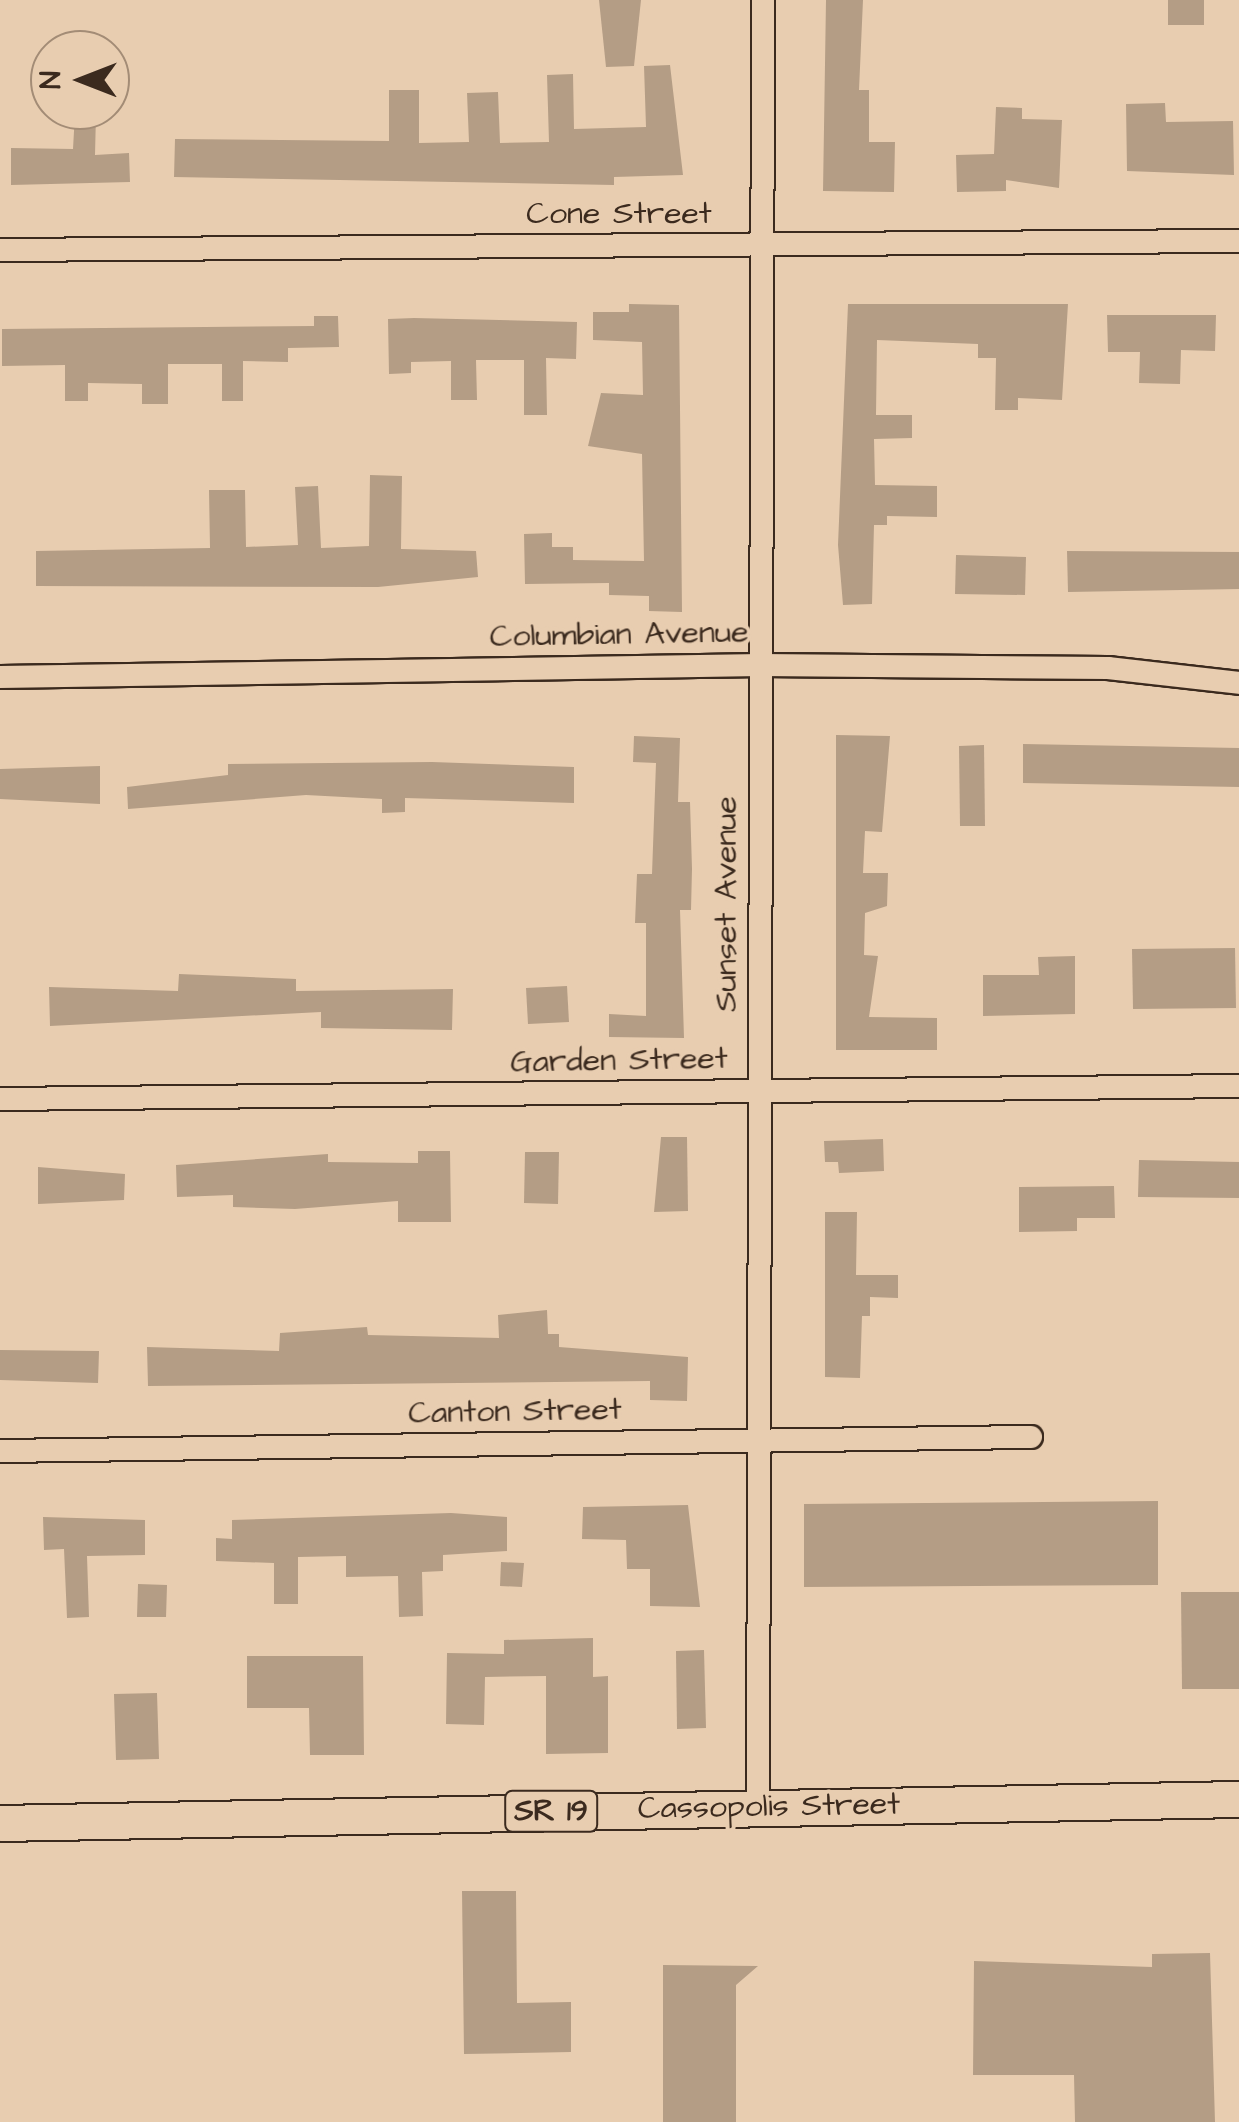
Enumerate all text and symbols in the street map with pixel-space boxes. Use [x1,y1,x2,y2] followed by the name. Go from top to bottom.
[30,30,130,130] north arrow
[32,71,71,89] text: N
[526,195,712,233] street label: Cone Street
[489,614,749,656] street label: Columbian Avenue
[708,796,746,1012] street label: Sunset Avenue
[510,1040,728,1082] street label: Garden Street
[408,1391,622,1433] street label: Canton Street
[504,1786,598,1836] road number: SR 19
[638,1786,900,1828] street label: Cassopolis Street

